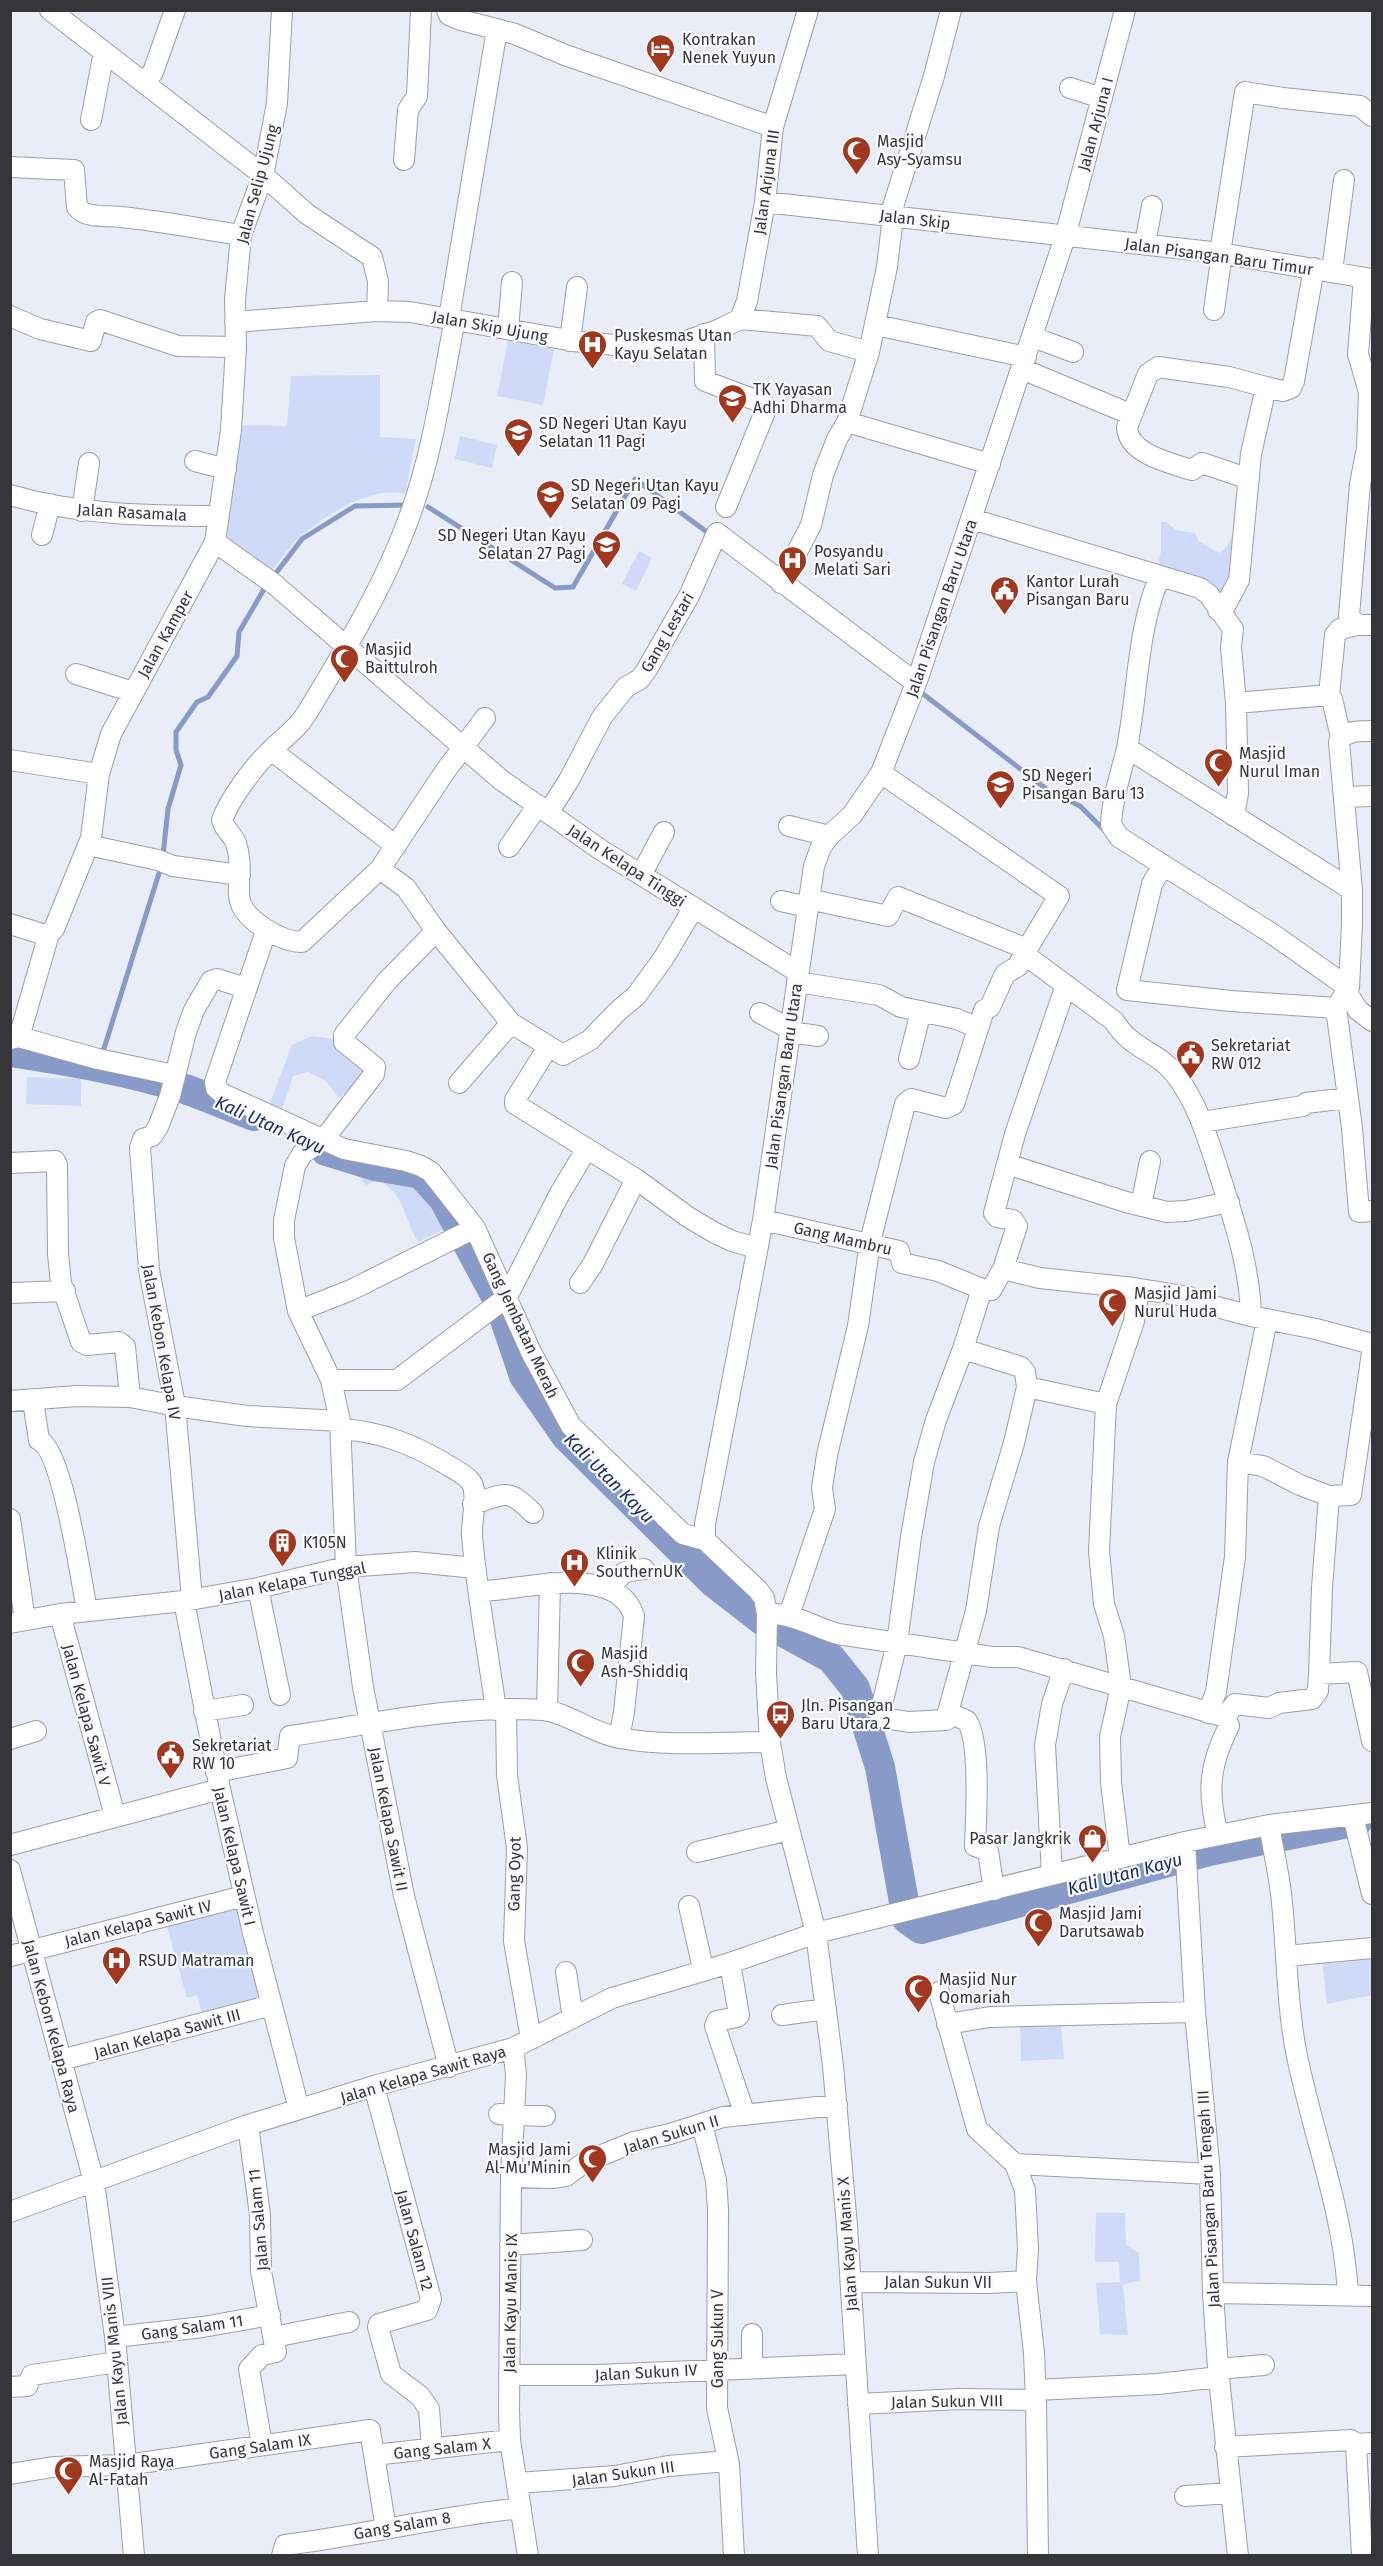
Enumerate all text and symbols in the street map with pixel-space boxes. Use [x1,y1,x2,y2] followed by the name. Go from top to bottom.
[682,30,776,67] place label: Kontrakan Nenek Yuyun
[645,32,677,74] hotel icon: Kontrakan Nenek Yuyun
[1074,75,1117,173] street label: Jalan Arjuna I
[232,122,283,246] street label: Jalan Selip Ujung
[750,128,783,236] street label: Jalan Arjuna III
[877,132,962,169] place label: Masjid Asy-Syamsu
[840,134,872,176] mosque icon: Masjid Asy-Syamsu
[878,206,951,233] street label: Jalan Skip
[1124,234,1315,279] street label: Jalan Pisangan Baru Timur
[430,307,550,346] street label: Jalan Skip Ujung
[614,326,732,363] place label: Puskesmas Utan Kayu Selatan
[577,328,609,370] hospital icon: Puskesmas Utan Kayu Selatan
[753,380,847,417] place label: TK Yayasan Adhi Dharma
[716,382,748,424] school or university icon: TK Yayasan Adhi Dharma
[539,414,687,451] place label: SD Negeri Utan Kayu Selatan 11 Pagi
[502,416,534,458] school or university icon: SD Negeri Utan Kayu Selatan 11 Pagi
[571,476,719,513] place label: SD Negeri Utan Kayu Selatan 09 Pagi
[534,478,566,520] school or university icon: SD Negeri Utan Kayu Selatan 09 Pagi
[77,500,187,525] street label: Jalan Rasamala
[902,517,981,700] street label: Jalan Pisangan Baru Utara
[438,526,586,563] place label: SD Negeri Utan Kayu Selatan 27 Pagi
[591,528,623,570] school or university icon: SD Negeri Utan Kayu Selatan 27 Pagi
[814,542,891,579] place label: Posyandu Melati Sari
[777,544,809,586] hospital icon: Posyandu Melati Sari
[1026,572,1129,609] place label: Kantor Lurah Pisangan Baru
[989,574,1021,616] public building icon: Kantor Lurah Pisangan Baru
[134,587,198,681] street label: Jalan Kamper
[637,589,698,676] street label: Gang Lestari
[365,640,438,677] place label: Masjid Baittulroh
[328,642,360,684] mosque icon: Masjid Baittulroh
[1239,744,1320,781] place label: Masjid Nurul Iman
[1202,746,1234,788] mosque icon: Masjid Nurul Iman
[1022,766,1145,803] place label: SD Negeri Pisangan Baru 13
[985,768,1017,810] school or university icon: SD Negeri Pisangan Baru 13
[564,820,689,911] street label: Jalan Kelapa Tinggi
[761,982,806,1170] street label: Jalan Pisangan Baru Utara
[1211,1036,1291,1073] place label: Sekretariat RW 012
[1174,1038,1206,1080] public building icon: Sekretariat RW 012
[212,1091,328,1159] water label: Kali Utan Kayu
[792,1218,894,1259] street label: Gang Mambru
[478,1249,563,1401] street label: Gang Jembatan Merah
[138,1263,185,1422] street label: Jalan Kebon Kelapa IV
[1134,1284,1217,1321] place label: Masjid Jami Nurul Huda
[1097,1286,1129,1328] mosque icon: Masjid Jami Nurul Huda
[559,1428,659,1528] water label: Kali Utan Kayu
[266,1526,298,1568] building icon: K105N
[303,1533,347,1552] place label: K105N
[596,1544,683,1581] place label: Klinik SouthernUK
[559,1546,591,1588] hospital icon: Klinik SouthernUK
[217,1558,368,1605] street label: Jalan Kelapa Tunggal
[58,1642,115,1788] street label: Jalan Kelapa Sawit V
[601,1644,689,1681] place label: Masjid Ash-Shiddiq
[564,1646,596,1688] mosque icon: Masjid Ash-Shiddiq
[801,1696,893,1733] place label: Jln. Pisangan Baru Utara 2
[764,1698,796,1740] bus stop icon: Jln. Pisangan Baru Utara 2
[192,1736,272,1773] place label: Sekretariat RW 10
[155,1738,187,1780] public building icon: Sekretariat RW 10
[365,1745,412,1893] street label: Jalan Kelapa Sawit II
[209,1785,260,1927] street label: Jalan Kelapa Sawit I
[1076,1822,1108,1864] shop icon: Pasar Jangkrik
[969,1829,1072,1848] place label: Pasar Jangkrik
[504,1836,525,1912] street label: Gang Oyot
[1065,1848,1185,1900] water label: Kali Utan Kayu
[63,1896,214,1951] street label: Jalan Kelapa Sawit IV
[1059,1904,1145,1941] place label: Masjid Jami Darutsawab
[1022,1906,1054,1948] mosque icon: Masjid Jami Darutsawab
[19,1937,84,2115] street label: Jalan Kebon Kelapa Raya
[101,1944,133,1986] hospital icon: RSUD Matraman
[138,1951,254,1970] place label: RSUD Matraman
[939,1970,1018,2007] place label: Masjid Nur Qomariah
[902,1972,934,2014] mosque icon: Masjid Nur Qomariah
[92,2005,243,2062] street label: Jalan Kelapa Sawit III
[338,2042,508,2107] street label: Jalan Kelapa Sawit Raya
[1193,2090,1224,2308] street label: Jalan Pisangan Baru Tengah III
[621,2111,721,2158] street label: Jalan Sukun II
[485,2140,571,2177] place label: Masjid Jami Al-Mu'Minin
[576,2142,608,2184] mosque icon: Masjid Jami Al-Mu'Minin
[245,2168,272,2272] street label: Jalan Salam 11
[833,2176,862,2312] street label: Jalan Kayu Manis X
[392,2188,437,2293] street label: Jalan Salam 12
[500,2233,521,2373] street label: Jalan Kayu Manis IX
[884,2273,992,2292] street label: Jalan Sukun VII
[97,2276,132,2426] street label: Jalan Kayu Manis VIII
[708,2290,727,2388] street label: Gang Sukun V
[140,2311,244,2344] street label: Gang Salam 11
[594,2360,698,2385] street label: Jalan Sukun IV
[891,2391,1003,2412] street label: Jalan Sukun VIII
[208,2430,313,2463] street label: Gang Salam IX
[392,2434,492,2463] street label: Gang Salam X
[89,2452,175,2489] place label: Masjid Raya Al-Fatah
[52,2454,84,2496] mosque icon: Masjid Raya Al-Fatah
[570,2457,676,2490] street label: Jalan Sukun III
[352,2508,452,2543] street label: Gang Salam 8

